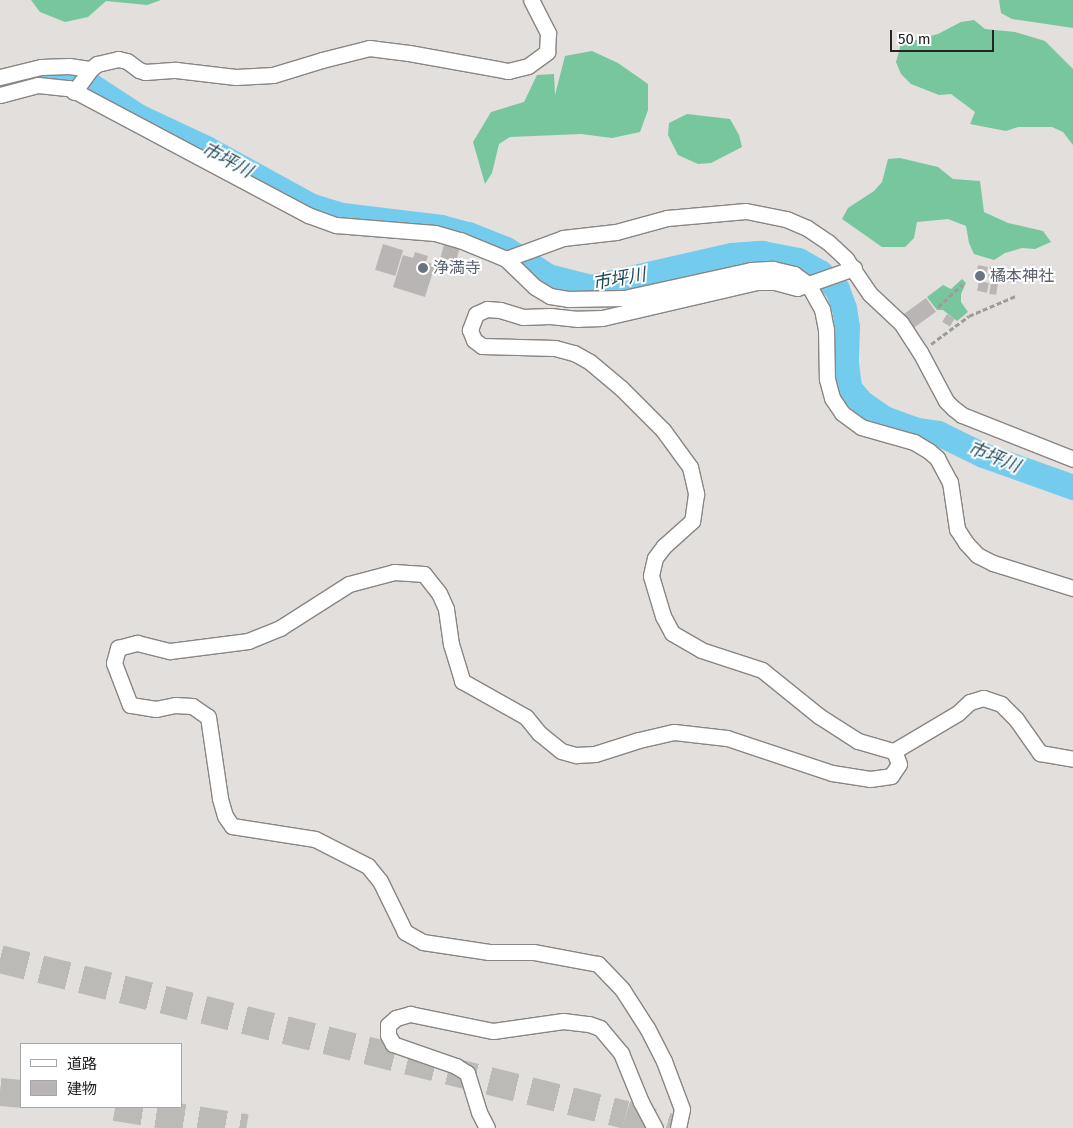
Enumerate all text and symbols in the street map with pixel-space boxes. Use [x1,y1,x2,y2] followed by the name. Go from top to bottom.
[893,20,997,52] scale bar
[898,30,931,48] text: 50 m
[198,138,256,182] water label: 市坪川
[433,258,481,278] place label: 浄満寺
[417,262,429,274] marker: 浄満寺
[591,264,647,294] water label: 市坪川
[990,266,1054,286] place label: 橘本神社
[974,270,986,282] marker: 橘本神社
[965,437,1023,477] water label: 市坪川
[20,1043,182,1108] legend
[67,1055,97,1073] text: 道路
[67,1080,97,1098] text: 建物

